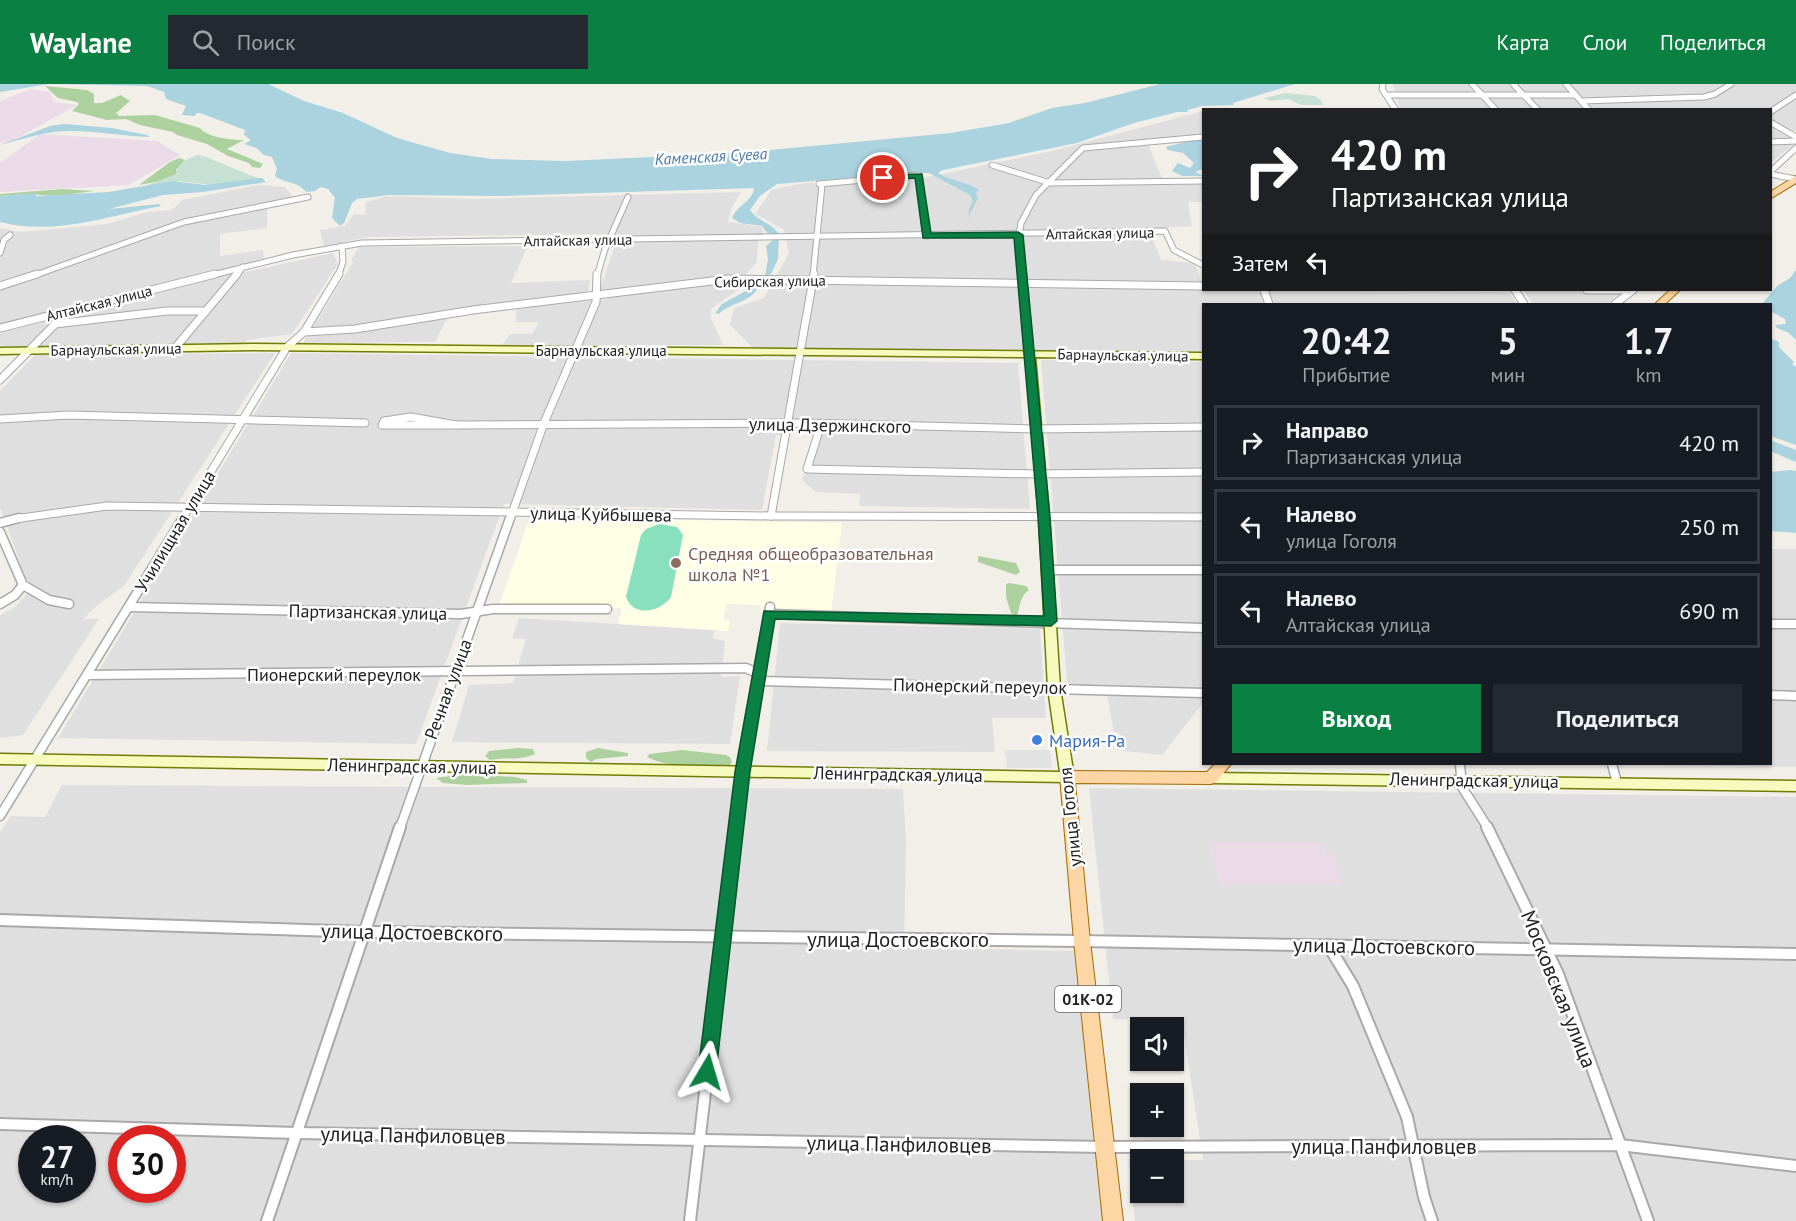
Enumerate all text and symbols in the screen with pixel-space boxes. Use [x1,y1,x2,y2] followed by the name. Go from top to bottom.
[168,15,588,69] search box
[30,24,132,61] text: Waylane
[189,26,222,59] icon: search
[237,28,295,56] text: Поиск
[1496,29,1549,56] text: Карта
[1582,29,1627,56] text: Слои
[1660,29,1766,56] text: Поделиться
[1331,127,1447,182] text: 420 m
[1232,132,1310,210] icon: right
[654,143,768,169] water label: Каменская Суева
[857,152,908,203] pin
[866,161,899,194] icon: arrive
[1331,180,1569,214] text: Партизанская улица
[1046,223,1154,243] street label: Алтайская улица
[524,230,632,250] street label: Алтайская улица
[1301,246,1334,279] icon: left
[1232,249,1289,277] text: Затем
[714,271,826,291] street label: Сибирская улица
[44,281,154,325] street label: Алтайская улица
[1301,317,1392,364] text: 20:42
[1498,317,1518,364] text: 5
[1624,317,1673,364] text: 1.7
[50,338,182,360] street label: Барнаульская улица
[535,341,667,360] street label: Барнаульская улица
[1057,344,1189,366] street label: Барнаульская улица
[1302,362,1390,388] text: Прибытие
[1491,362,1525,388] text: мин
[1636,362,1661,388] text: km
[749,412,911,438] street label: улица Дзержинского
[1286,416,1369,444] text: Направо
[1235,426,1268,459] icon: right
[1679,429,1739,457] text: 420 m
[1286,444,1462,470] text: Партизанская улица
[129,466,221,596] street label: Училищная улица
[1286,500,1357,528] text: Налево
[530,501,672,527] street label: улица Куйбышева
[1235,510,1268,543] icon: left
[1679,513,1739,541] text: 250 m
[1286,528,1397,554] text: улица Гоголя
[688,542,934,586] place label: Средняя общеобразовательная школа №1
[669,556,683,570] marker: Средняя общеобразовательная школа №1
[1286,584,1357,612] text: Налево
[1235,594,1268,627] icon: left
[1679,597,1739,625] text: 690 m
[288,599,448,625] street label: Партизанская улица
[1286,612,1431,638] text: Алтайская улица
[419,636,477,742] street label: Речная улица
[247,663,421,686] street label: Пионерский переулок
[893,673,1068,699] street label: Пионерский переулок
[1232,684,1481,753] button: Выход
[1493,684,1742,753] button: Поделиться
[1049,729,1125,752] place label: Мария-Ра
[1030,733,1044,747] marker: Мария-Ра
[326,753,497,779] street label: Ленинградская улица
[812,761,983,787] street label: Ленинградская улица
[1053,766,1087,868] street label: улица Гоголя
[1388,767,1559,793] street label: Ленинградская улица
[1515,906,1603,1072] street label: Московская улица
[321,917,503,947] street label: улица Достоевского
[807,926,989,953] street label: улица Достоевского
[1293,931,1475,961] street label: улица Достоевского
[1055,986,1121,1012] road number: 01К-02
[1130,1017,1184,1203] map controls
[1130,1017,1184,1071] button: sound
[675,1040,739,1104] position arrow
[1130,1083,1184,1137] button: +
[320,1120,506,1150] street label: улица Панфиловцев
[108,1125,186,1203] speed limit sign: 30
[806,1129,992,1159] street label: улица Панфиловцев
[1291,1133,1477,1160] street label: улица Панфиловцев
[40,1137,74,1176] text: 27
[1130,1149,1184,1203] button: −
[41,1170,73,1189] text: km/h

